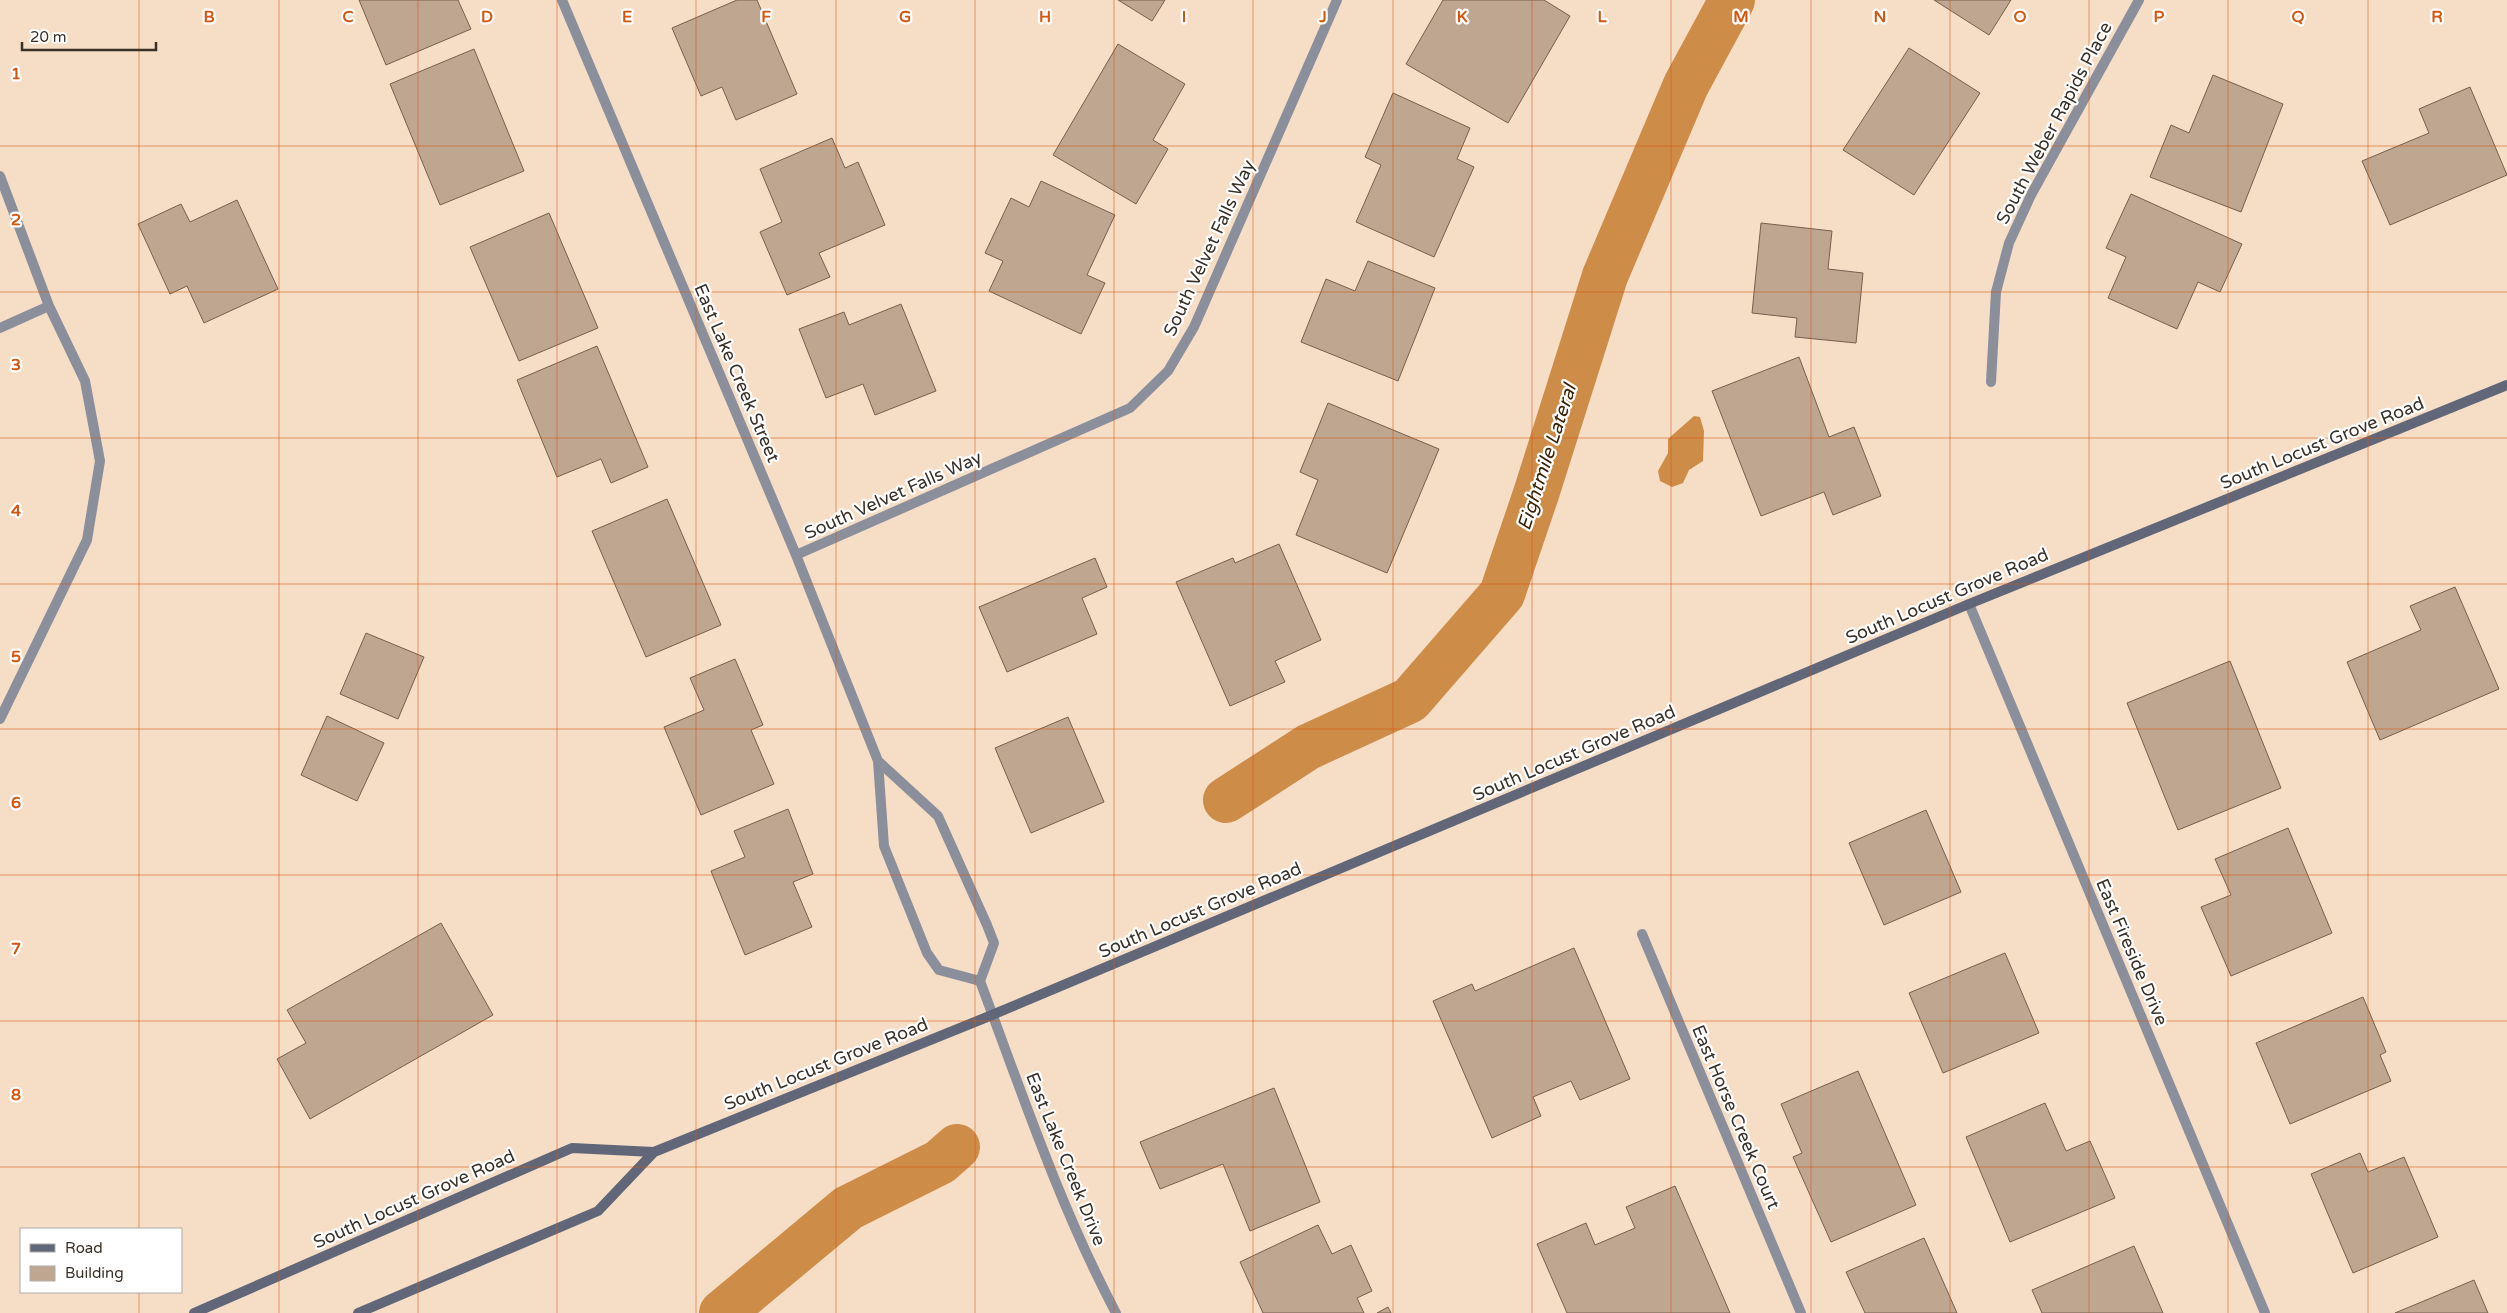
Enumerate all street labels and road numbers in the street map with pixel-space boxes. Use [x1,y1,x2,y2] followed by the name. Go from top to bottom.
[1991,18,2117,228] street label: South Weber Rapids Place
[1158,156,1260,340] street label: South Velvet Falls Way
[689,280,785,466] street label: East Lake Creek Street
[2217,392,2427,494] street label: South Locust Grove Road
[801,446,985,544] street label: South Velvet Falls Way
[1842,543,2052,649] street label: South Locust Grove Road
[1469,700,1679,806] street label: South Locust Grove Road
[1095,857,1305,963] street label: South Locust Grove Road
[2091,875,2173,1029] street label: East Fireside Drive
[721,1013,931,1115] street label: South Locust Grove Road
[1687,1022,1785,1213] street label: East Horse Creek Court
[1021,1069,1111,1249] street label: East Lake Creek Drive
[310,1145,518,1253] street label: South Locust Grove Road

